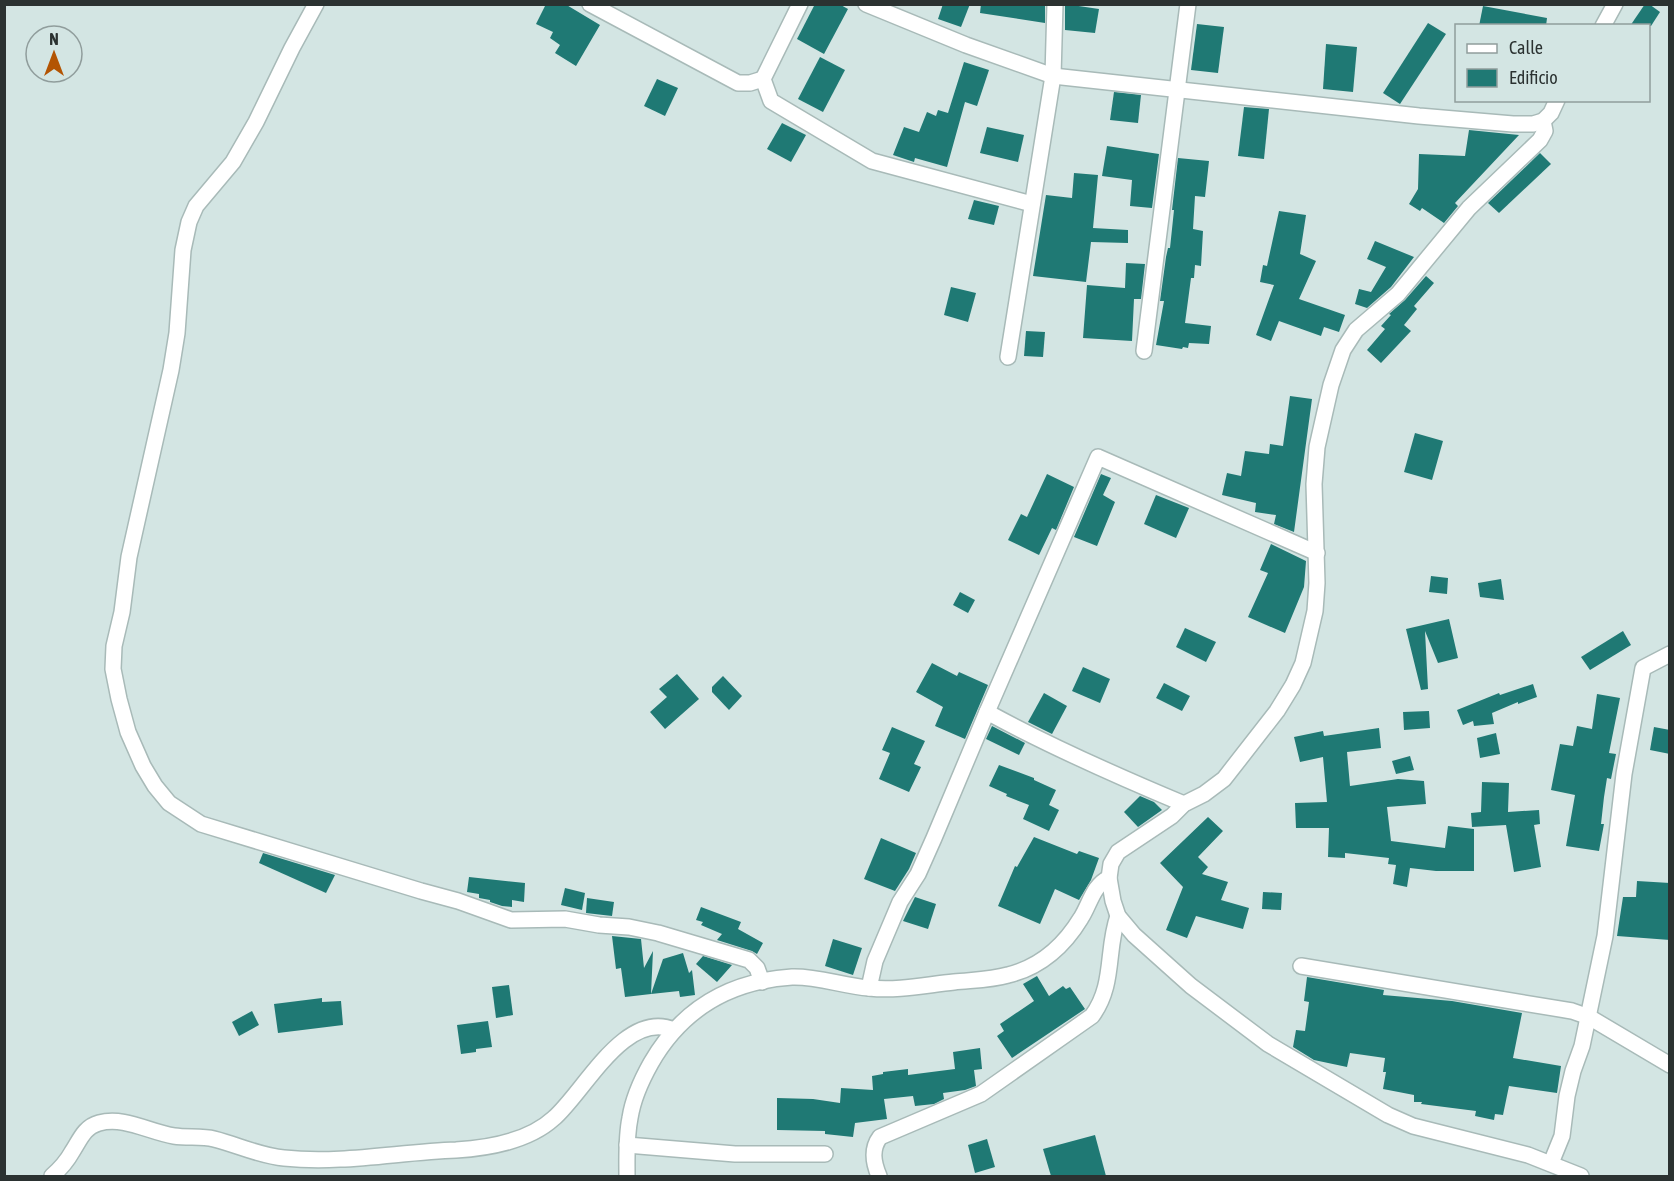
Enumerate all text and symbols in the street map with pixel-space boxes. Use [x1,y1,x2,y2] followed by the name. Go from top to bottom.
[24,24,84,84] north arrow
[1455,24,1650,102] legend
[49,30,59,48] text: N
[1509,37,1543,58] text: Calle
[1509,67,1558,88] text: Edificio

